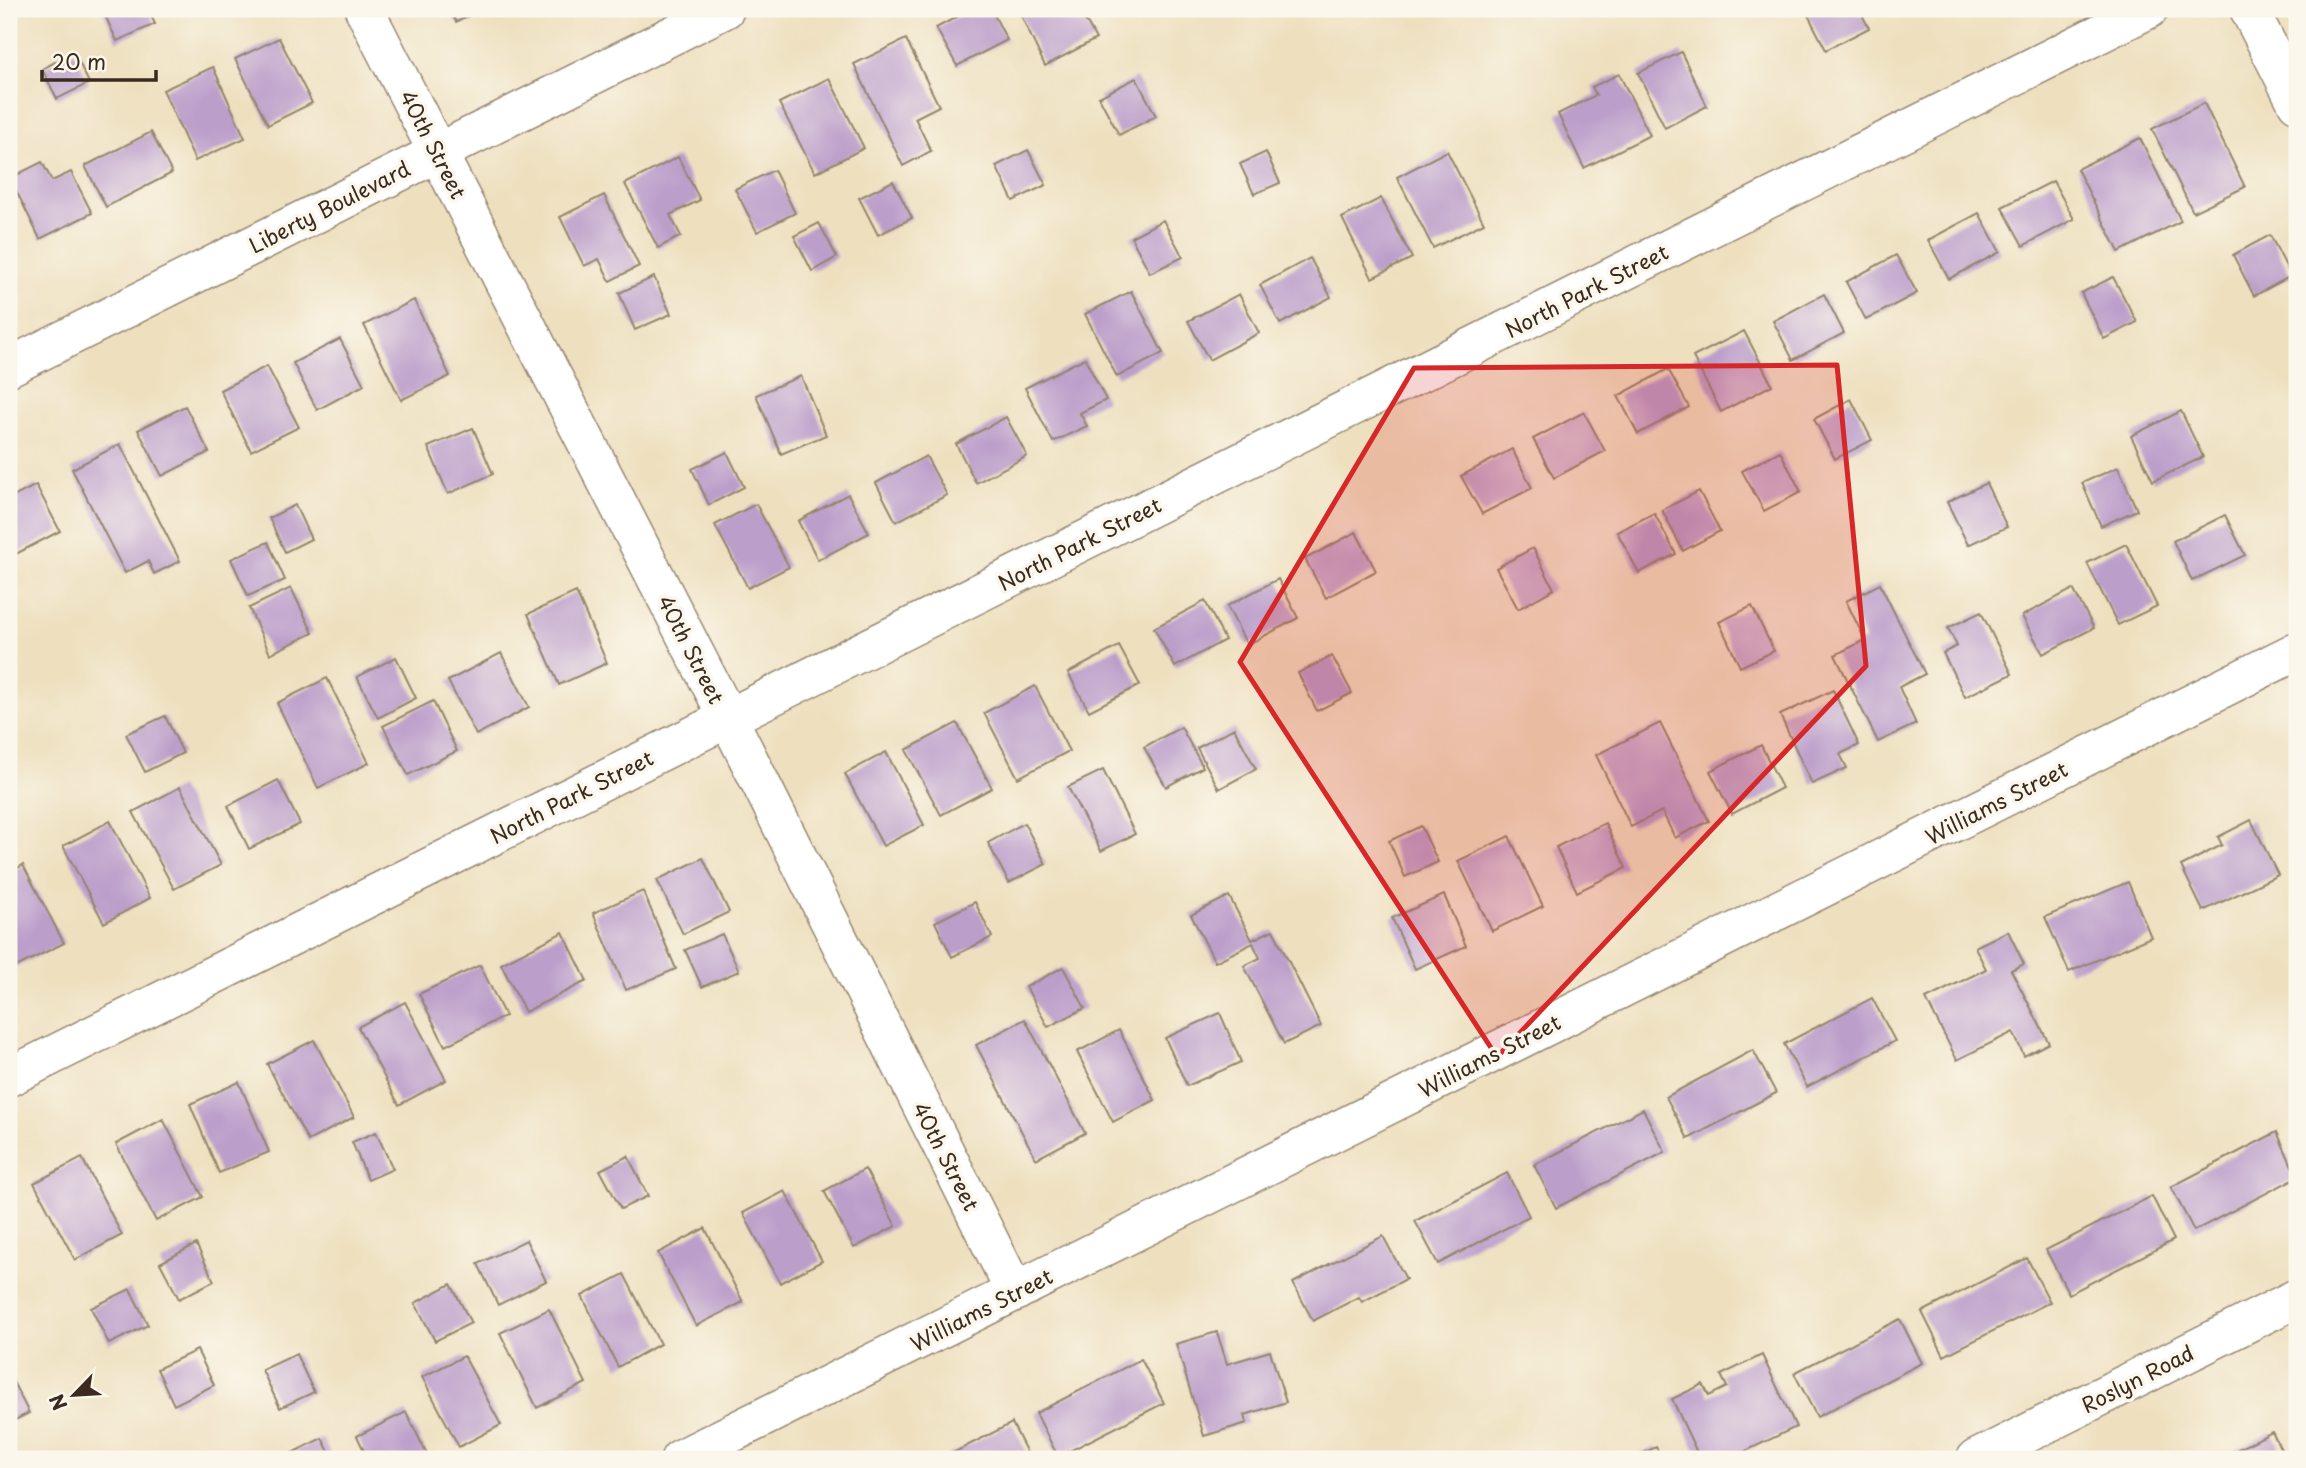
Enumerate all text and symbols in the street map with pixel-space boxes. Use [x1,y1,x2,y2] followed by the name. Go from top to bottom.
[42,38,156,82] scale bar
[52,45,106,77] text: 20 m
[393,84,475,204] street label: 40th Street
[243,151,415,260] street label: Liberty Boulevard
[1499,235,1673,345] street label: North Park Street
[992,488,1166,598] street label: North Park Street
[651,589,733,709] street label: 40th Street
[484,741,658,851] street label: North Park Street
[1919,752,2073,852] street label: Williams Street
[1412,1005,1566,1105] street label: Williams Street
[906,1096,988,1216] street label: 40th Street
[904,1259,1058,1359] street label: Williams Street
[2075,1336,2199,1420] street label: Roslyn Road
[38,1360,108,1430] north arrow
[42,1390,74,1415] text: N

